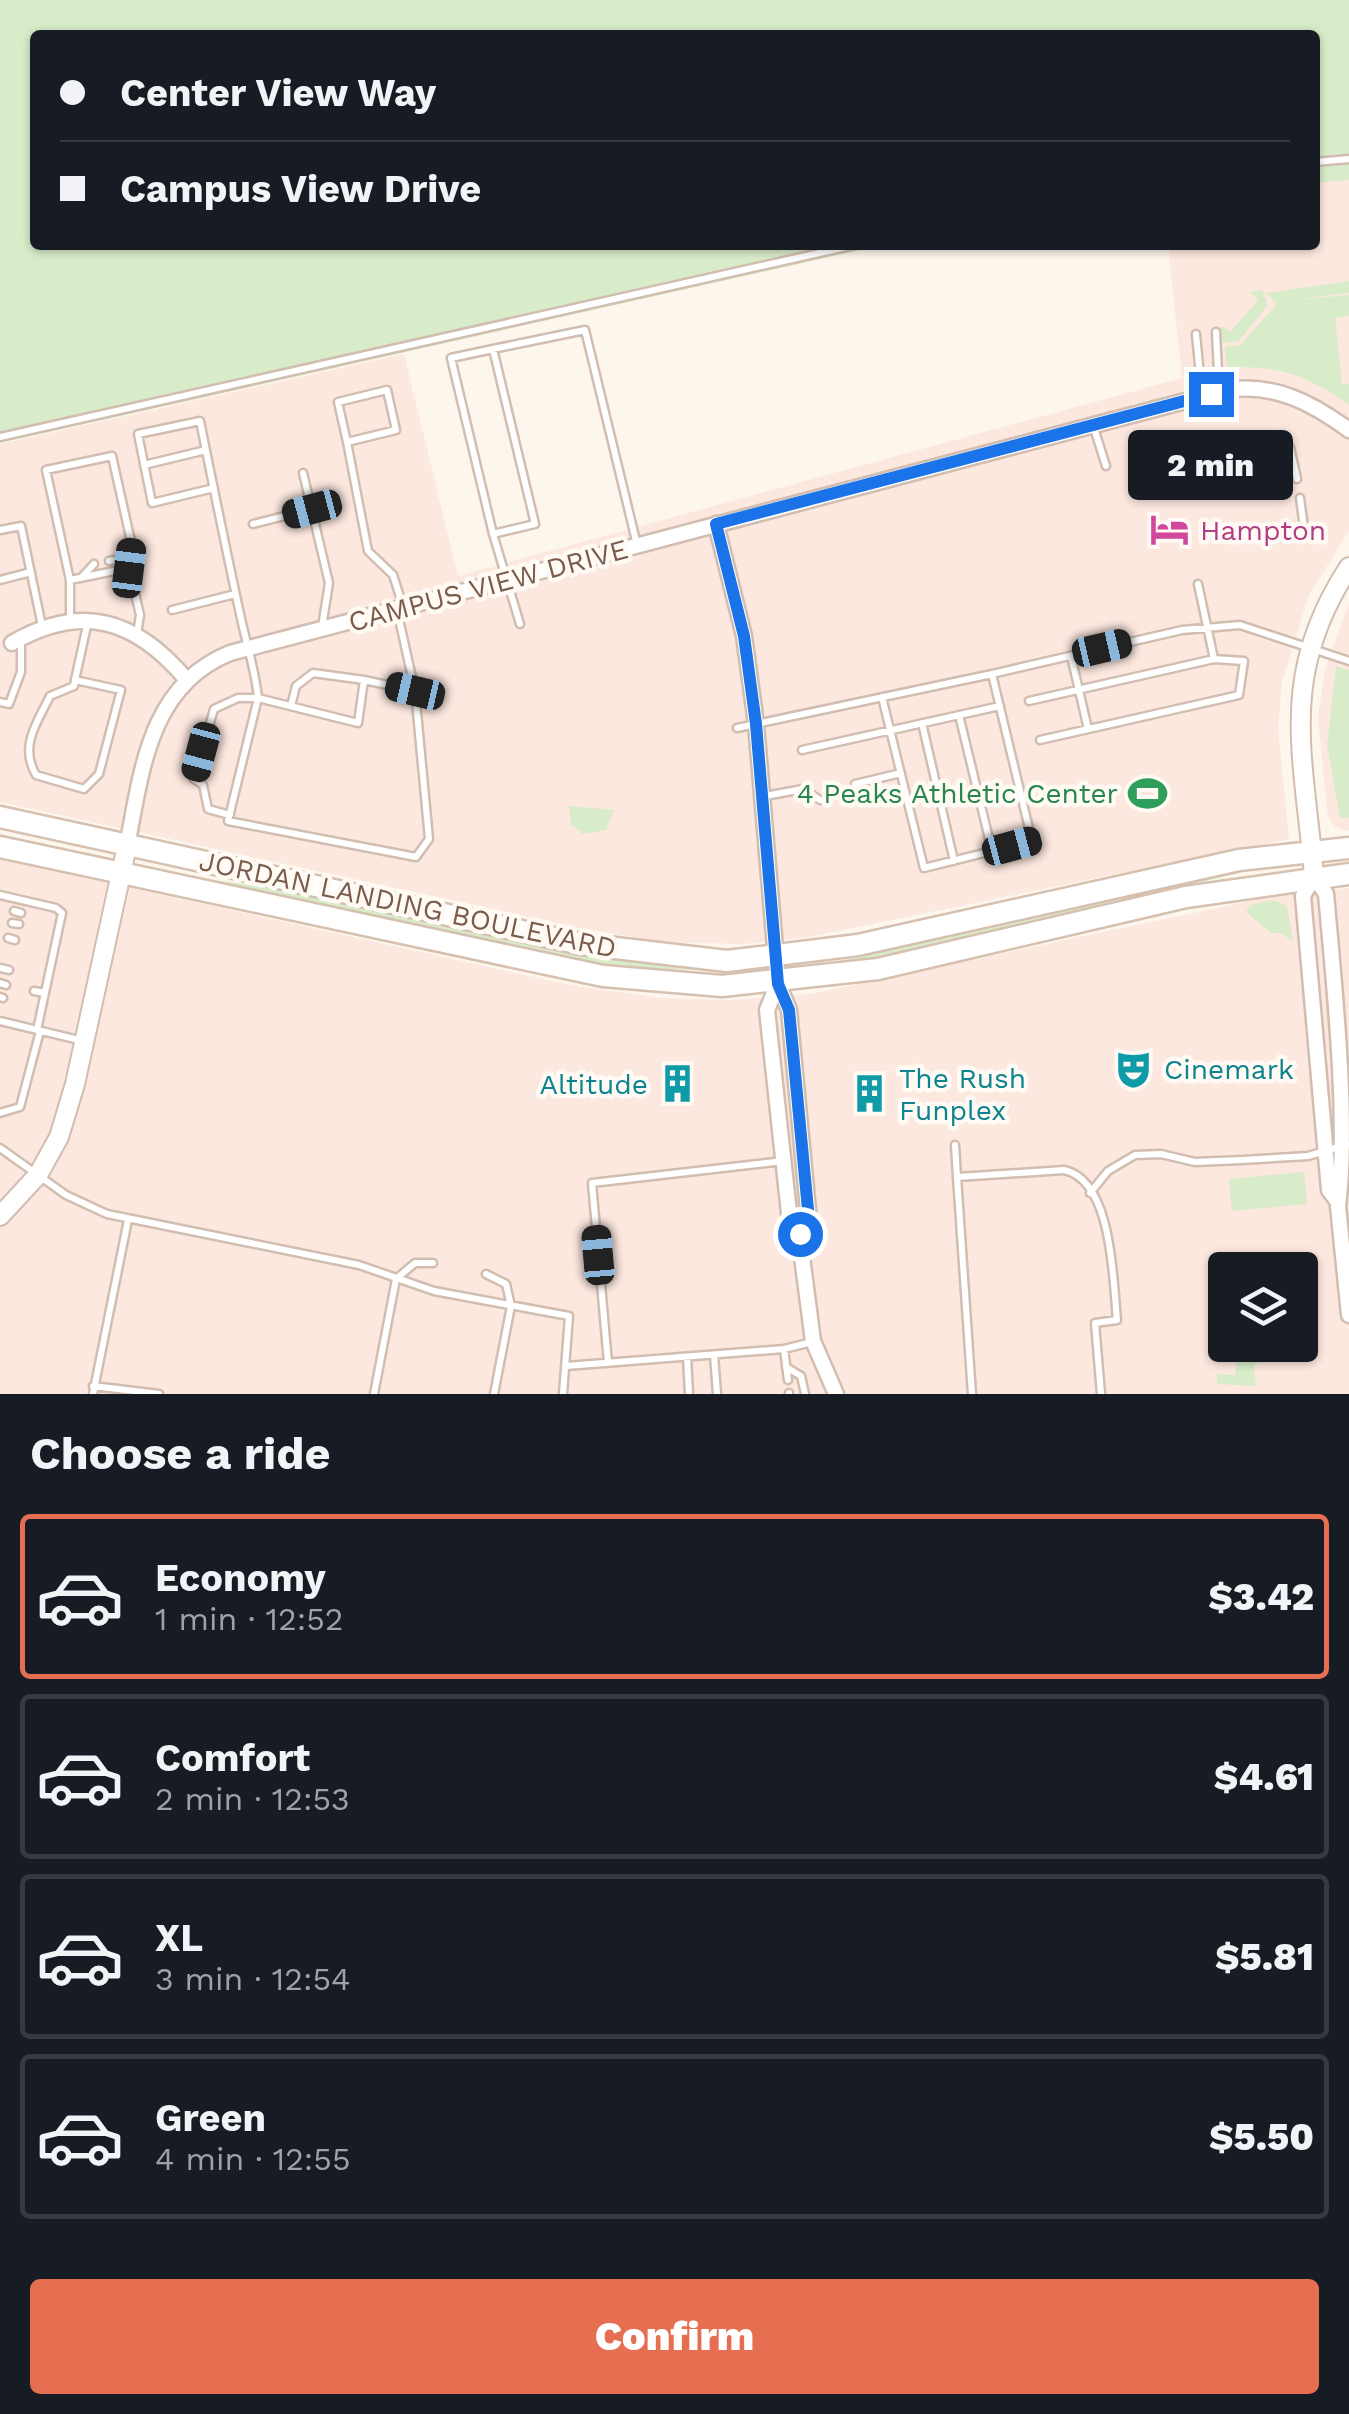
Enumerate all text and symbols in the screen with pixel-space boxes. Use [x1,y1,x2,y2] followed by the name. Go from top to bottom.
[120,71,436,115] text: Center View Way
[120,167,481,211] text: Campus View Drive
[1189,372,1234,417] route end
[1128,429,1294,499] callout: 2 min
[1167,446,1254,484] text: 2 min
[279,487,345,531] car
[1149,509,1191,551] hotel icon: Hampton
[1200,514,1326,547] place label: Hampton
[345,532,632,639] street label: CAMPUS VIEW DRIVE
[110,536,148,600] car
[1069,627,1135,669] car
[382,670,448,712] car
[179,719,223,785] car
[1127,772,1169,814] sports icon: 4 Peaks Athletic Center
[797,777,1118,810] place label: 4 Peaks Athletic Center
[979,824,1045,868] car
[196,844,619,965] street label: JORDAN LANDING BOULEVARD
[1113,1048,1155,1090] theatre icon: Cinemark
[1164,1053,1294,1086] place label: Cinemark
[899,1062,1026,1127] place label: The Rush Funplex
[657,1063,699,1105] building icon: Altitude
[540,1068,648,1101] place label: Altitude
[848,1073,890,1115] building icon: The Rush Funplex
[778,1212,823,1257] route start
[580,1224,616,1286] car
[1208,1252,1318,1362] map controls
[1208,1252,1318,1362] button: layers
[30,1427,330,1480] text: Choose a ride
[35,1552,125,1642] icon: car
[155,1556,326,1600] text: Economy
[1208,1575,1314,1619] text: $3.42
[155,1600,344,1638] text: 1 min · 12:52
[35,1732,125,1822] icon: car
[155,1736,310,1780] text: Comfort
[1214,1755,1314,1799] text: $4.61
[155,1780,350,1818] text: 2 min · 12:53
[35,1912,125,2002] icon: car
[155,1916,203,1960] text: XL
[1215,1935,1314,1979] text: $5.81
[155,1960,351,1998] text: 3 min · 12:54
[35,2092,125,2182] icon: car
[155,2096,266,2140] text: Green
[1209,2115,1314,2159] text: $5.50
[155,2140,351,2178] text: 4 min · 12:55
[30,2279,1319,2394] button: Confirm

